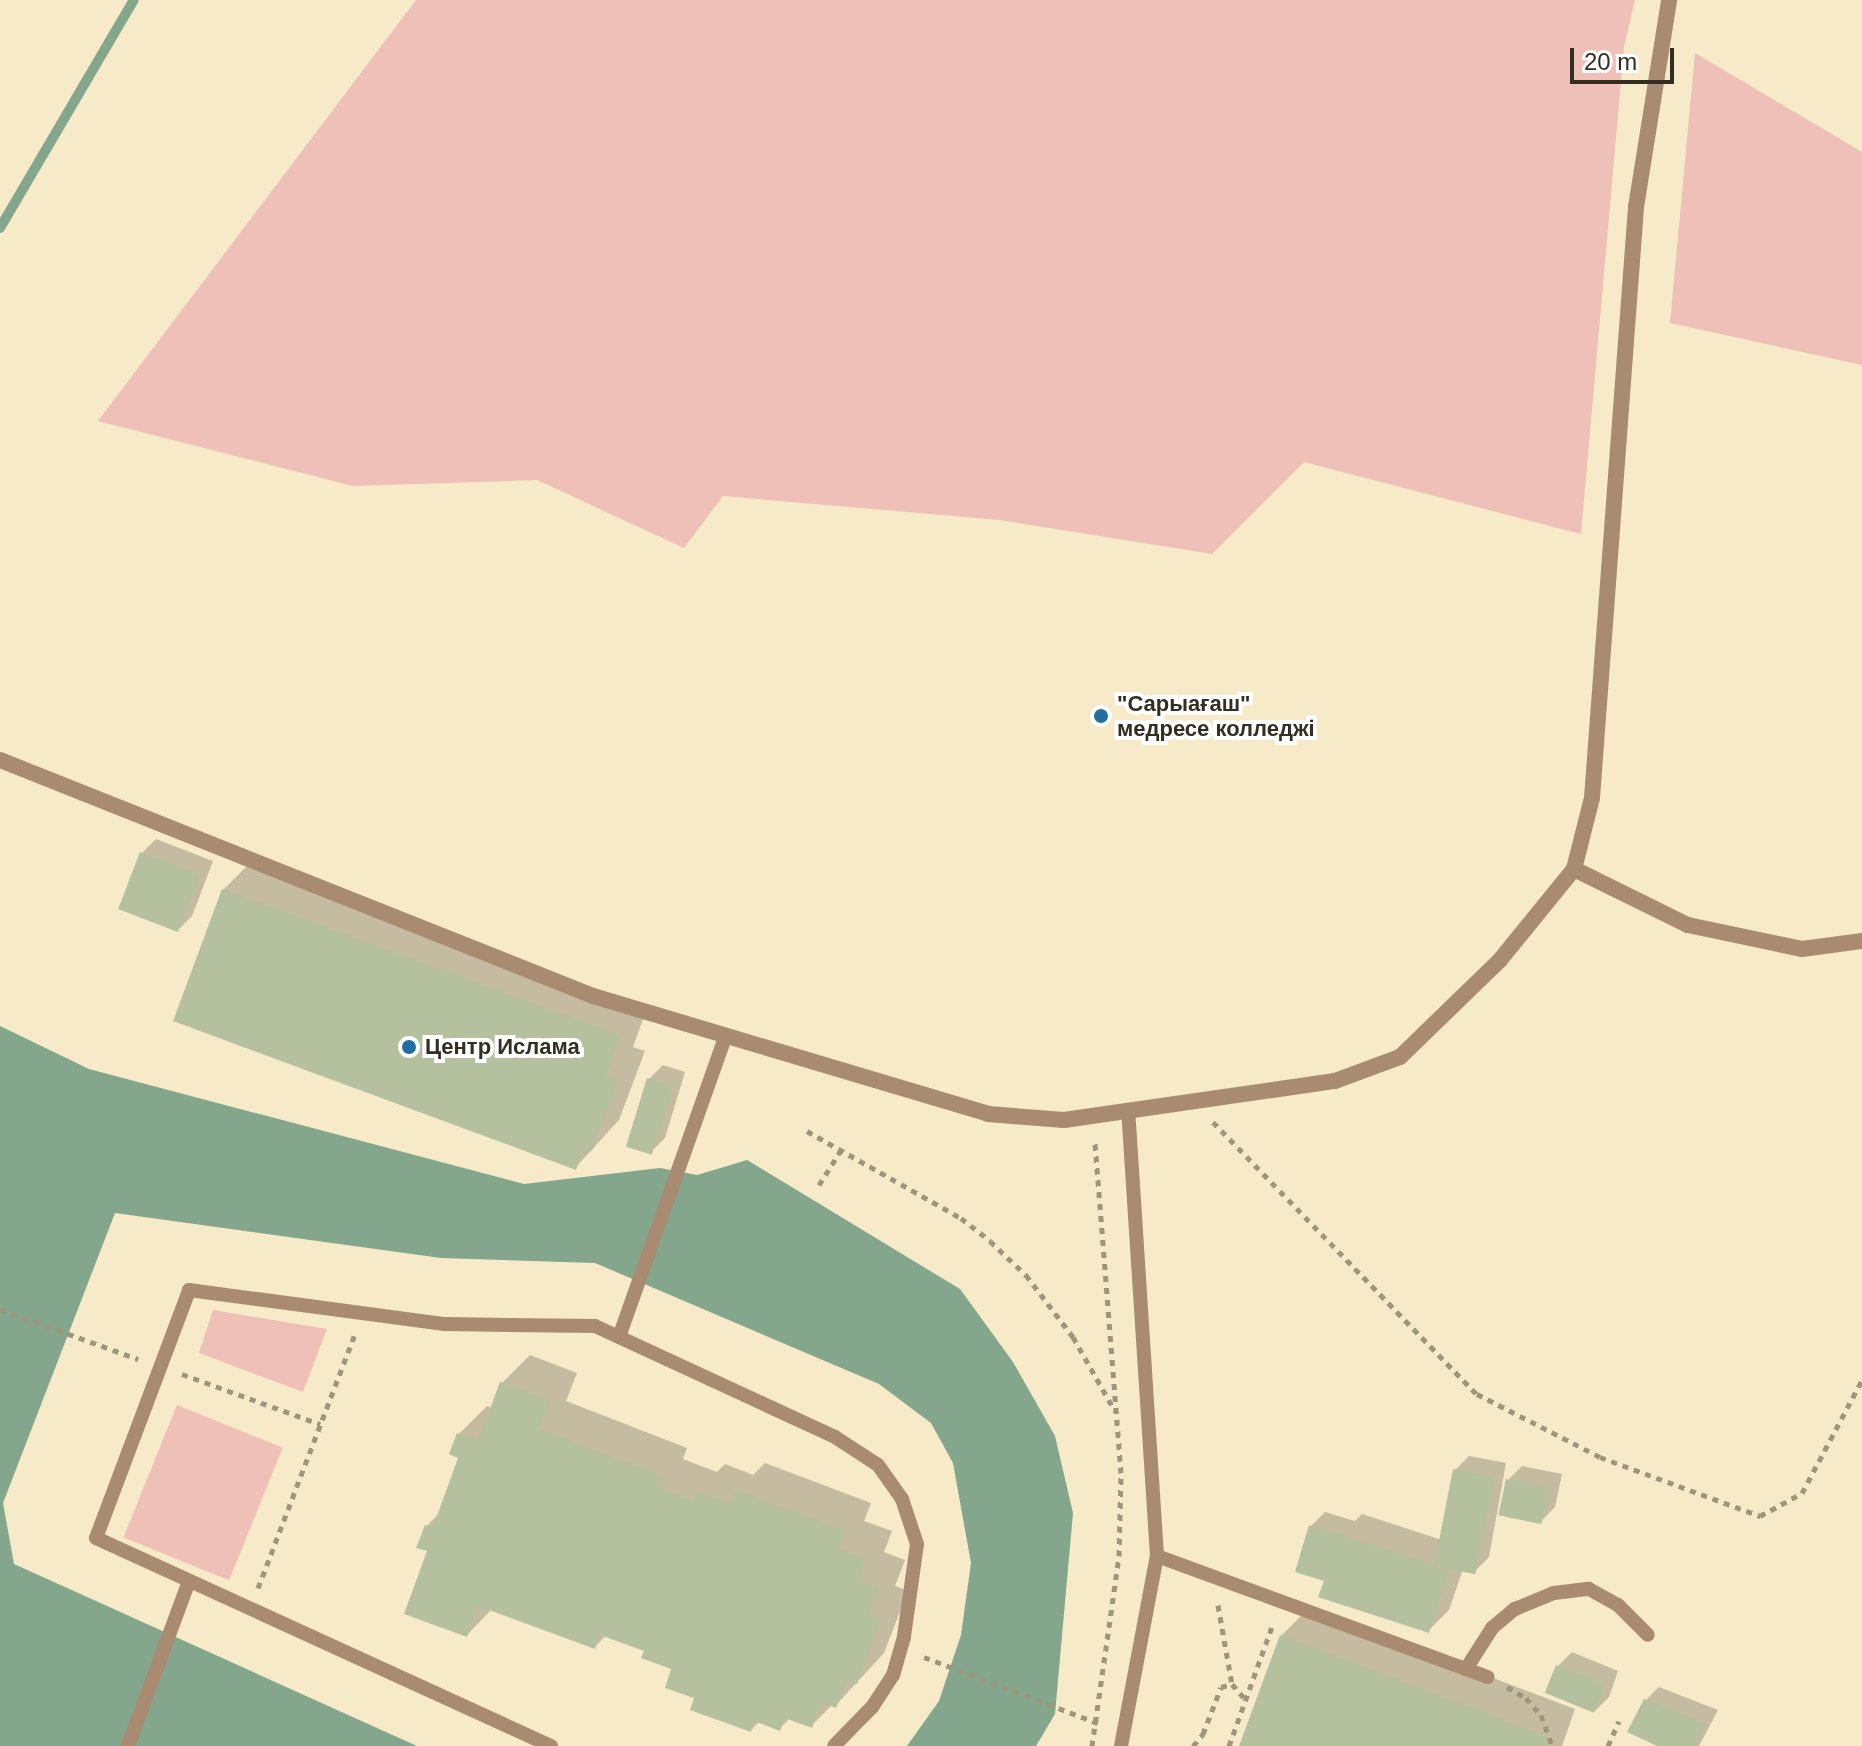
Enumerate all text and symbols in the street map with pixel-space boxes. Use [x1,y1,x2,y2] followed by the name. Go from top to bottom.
[1574,32,1678,82] scale bar
[1584,48,1637,75] text: 20 m
[1117,690,1315,742] place label: "Сарыағаш" медресе колледжі
[1092,707,1110,725] marker: "Сарыағаш" медресе колледжі
[425,1034,580,1060] place label: Центр Ислама
[400,1038,418,1056] marker: Центр Ислама

